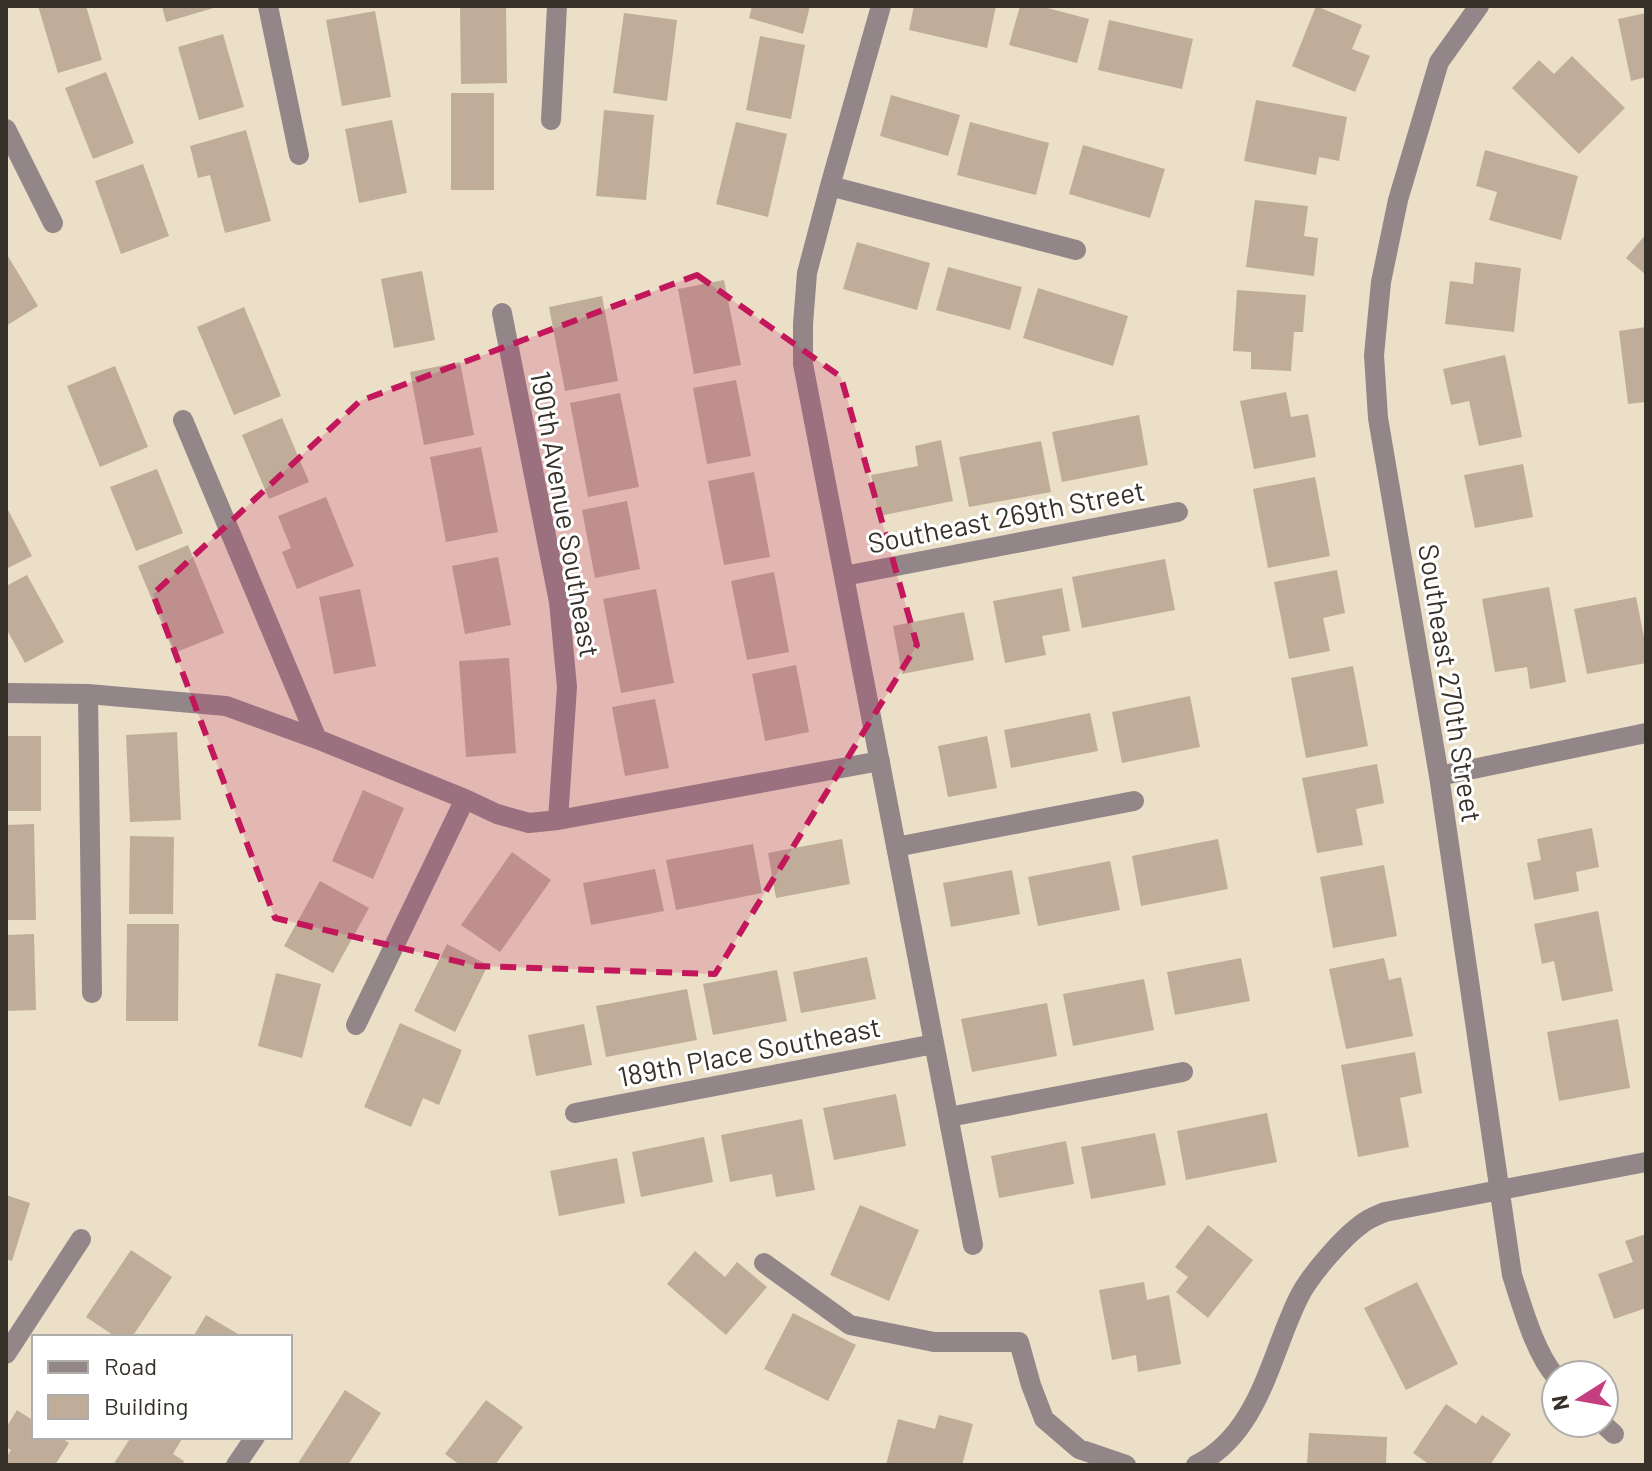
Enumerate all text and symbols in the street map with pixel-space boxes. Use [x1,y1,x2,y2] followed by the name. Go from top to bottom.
[524,368,608,660] street label: 190th Avenue Southeast
[865,472,1147,560] street label: Southeast 269th Street
[1412,541,1490,825] street label: Southeast 270th Street
[615,1009,883,1093] street label: 189th Place Southeast
[32,1335,292,1439] legend
[104,1351,157,1380] text: Road
[1540,1359,1620,1439] north arrow
[104,1391,188,1420] text: Building
[1545,1393,1574,1413] text: N

